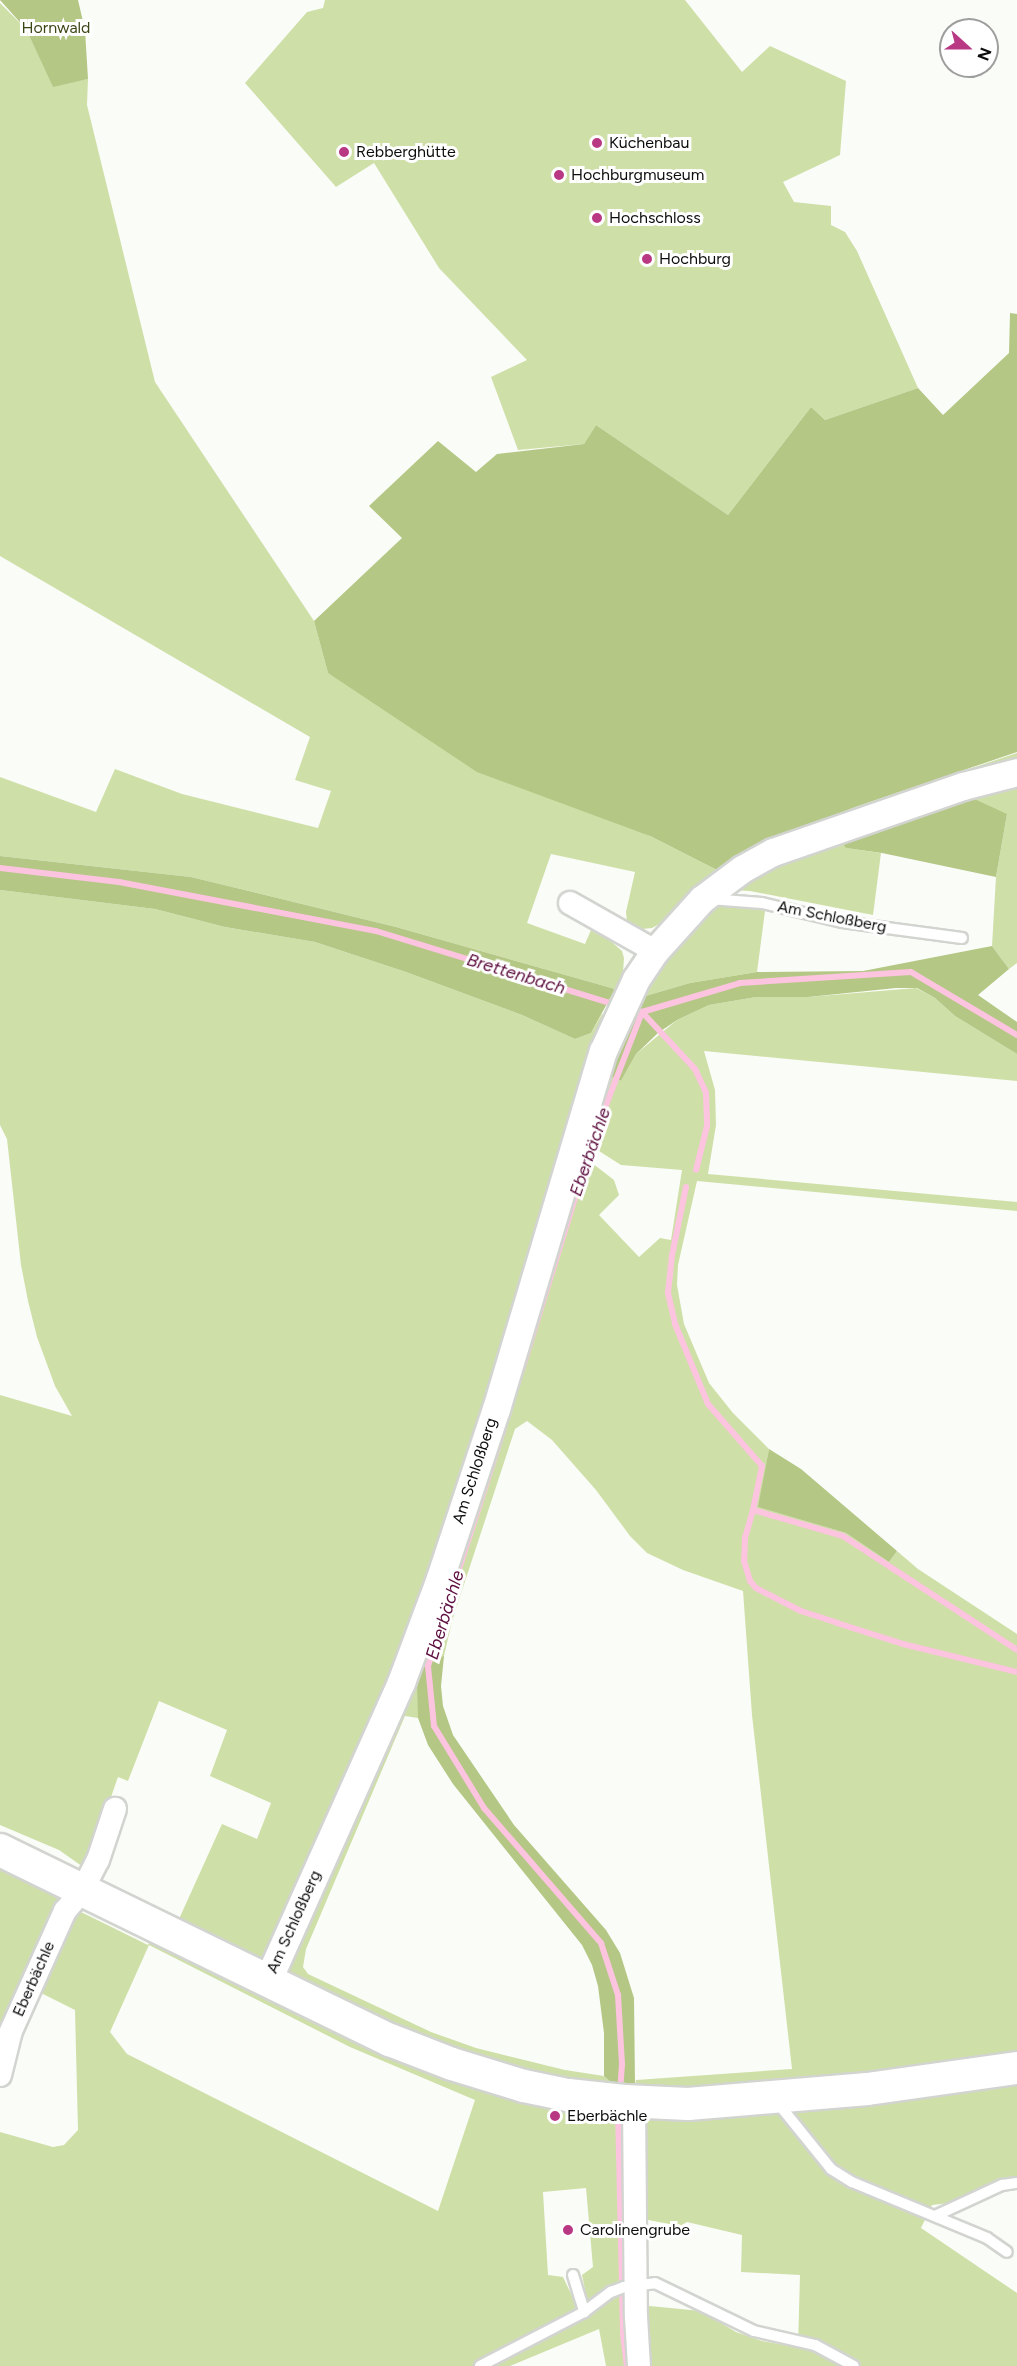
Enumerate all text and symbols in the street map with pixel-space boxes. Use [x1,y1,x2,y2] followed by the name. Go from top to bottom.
[22,18,90,38] park label: Hornwald
[939,18,999,78] north arrow
[973,45,995,63] text: N
[609,133,689,153] place label: Küchenbau
[590,136,604,150] marker: Küchenbau
[356,142,456,162] place label: Rebberghütte
[337,145,351,159] marker: Rebberghütte
[571,165,704,185] place label: Hochburgmuseum
[552,168,566,182] marker: Hochburgmuseum
[609,208,701,228] place label: Hochschloss
[590,211,604,225] marker: Hochschloss
[659,249,731,269] place label: Hochburg
[640,252,654,266] marker: Hochburg
[776,897,888,937] street label: Am Schloßberg
[464,949,568,999] water label: Brettenbach
[565,1105,615,1199] water label: Eberbächle
[449,1415,501,1527] street label: Am Schloßberg
[421,1568,469,1662] water label: Eberbächle
[263,1868,325,1976] street label: Am Schloßberg
[9,1938,59,2020] street label: Eberbächle
[567,2106,647,2126] place label: Eberbächle
[548,2109,562,2123] marker: Eberbächle
[580,2220,690,2240] place label: Carolinengrube
[561,2223,575,2237] marker: Carolinengrube

